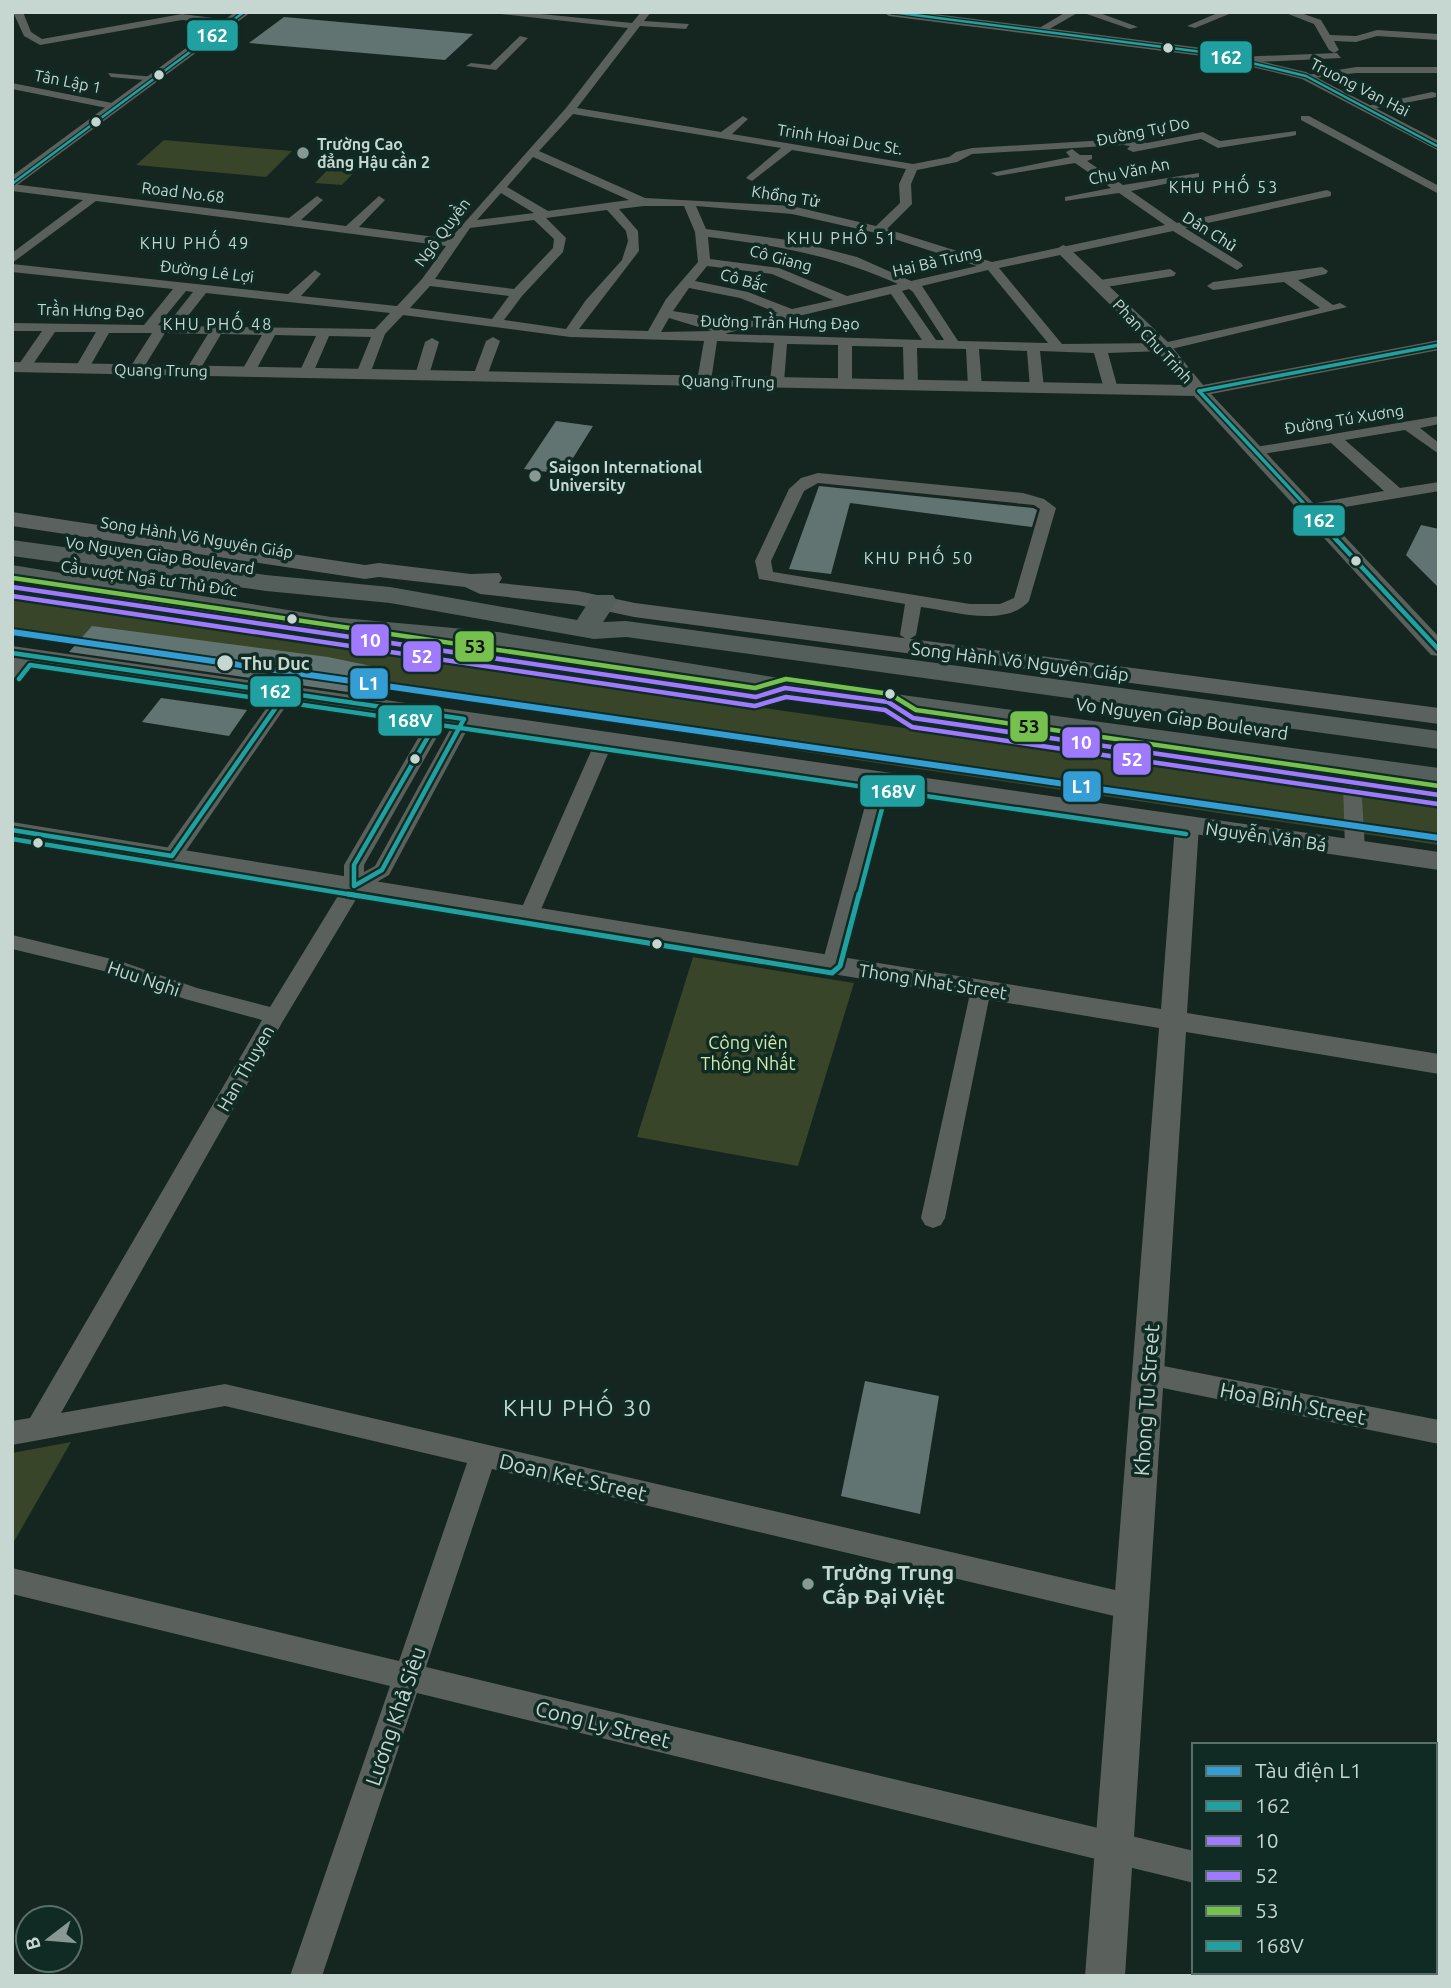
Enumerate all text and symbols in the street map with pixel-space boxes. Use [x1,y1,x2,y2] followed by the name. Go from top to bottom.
[186,19,239,52] line badge: 162
[196,24,228,46] text: 162
[1199,40,1253,74] line badge: 162
[1161,41,1175,55] unlabelled marker
[1210,46,1242,68] text: 162
[1307,54,1413,120] street label: Truong Van Hai
[33,66,103,96] street label: Tân Lập 1
[152,68,166,82] unlabelled marker
[1095,113,1191,149] street label: Đường Tự Do
[89,115,103,129] unlabelled marker
[776,120,904,158] street label: Trinh Hoai Duc St.
[317,135,430,171] place label: Trường Cao đẳng Hậu cần 2
[295,145,311,161] marker: Trường Cao đẳng Hậu cần 2
[1087,154,1171,188] street label: Chu Văn An
[1169,173,1279,196] district label: KHU PHỐ 53
[141,178,225,206] street label: Road No.68
[750,182,822,210] street label: Khổng Tử
[408,193,474,270] street label: Ngô Quyền
[1180,207,1240,255] street label: Dân Chủ
[787,224,897,247] district label: KHU PHỐ 51
[140,229,250,252] district label: KHU PHỐ 49
[748,241,814,275] street label: Cô Giang
[891,242,983,280] street label: Hai Bà Trưng
[159,256,255,286] street label: Đường Lê Lợi
[718,262,771,296] street label: Cô Bắc
[1110,295,1196,387] street label: Phan Chu Trinh
[37,297,145,320] street label: Trần Hưng Đạo
[700,309,860,332] street label: Đường Trần Hưng Đạo
[163,310,273,333] district label: KHU PHỐ 48
[114,360,208,380] street label: Quang Trung
[681,371,775,391] street label: Quang Trung
[1283,401,1405,437] street label: Đường Tú Xương
[549,458,702,494] place label: Saigon International University
[527,468,543,484] marker: Saigon International University
[1292,504,1346,537] line badge: 162
[1303,509,1335,531] text: 162
[99,513,295,561] street label: Song Hành Võ Nguyên Giáp
[64,533,256,577] street label: Vo Nguyen Giap Boulevard
[864,544,974,567] district label: KHU PHỐ 50
[59,554,240,599] street label: Cầu vượt Ngã tư Thủ Đức
[1349,554,1363,568] unlabelled marker
[285,612,299,626] unlabelled marker
[350,623,390,657] line badge: 10
[359,629,381,651] text: 10
[454,630,495,663] line badge: 53
[464,635,486,657] text: 53
[910,638,1130,684] street label: Song Hành Võ Nguyên Giáp
[402,640,442,673] line badge: 52
[411,645,433,667] text: 52
[215,653,235,673] marker: Thu Duc
[241,653,310,673] place label: Thu Duc
[349,667,389,700] line badge: L1
[358,672,380,694] text: L1
[249,675,302,708] line badge: 162
[259,680,291,702] text: 162
[883,687,897,701] unlabelled marker
[1074,693,1290,743] street label: Vo Nguyen Giap Boulevard
[377,704,443,737] line badge: 168V
[387,709,433,731] text: 168V
[1009,710,1049,743] line badge: 53
[1018,715,1040,737] text: 53
[1061,726,1101,759] line badge: 10
[1070,731,1092,753] text: 10
[1112,742,1152,776] line badge: 52
[1121,748,1143,770] text: 52
[408,752,422,766] unlabelled marker
[1062,770,1102,803] line badge: L1
[859,774,926,808] line badge: 168V
[1071,775,1093,797] text: L1
[870,780,916,802] text: 168V
[1204,815,1328,854] street label: Nguyễn Văn Bá
[31,836,45,850] unlabelled marker
[650,937,664,951] unlabelled marker
[105,956,183,1000] street label: Huu Nghi
[858,959,1008,1003] street label: Thong Nhat Street
[212,1022,278,1114] street label: Han Thuyen
[700,1032,796,1073] park label: Công viên Thống Nhất
[1129,1323,1163,1477] street label: Khong Tu Street
[1218,1377,1368,1429] street label: Hoa Binh Street
[503,1388,653,1420] district label: KHU PHỐ 30
[497,1448,649,1506] street label: Doan Ket Street
[822,1560,954,1608] place label: Trường Trung Cấp Đại Việt
[800,1576,816,1592] marker: Trường Trung Cấp Đại Việt
[360,1643,430,1789] street label: Lương Khả Siêu
[533,1696,673,1752] street label: Cong Ly Street
[1192,1743,1437,1974] legend
[1255,1758,1362,1782] text: Tàu điện L1
[1255,1793,1291,1817] text: 162
[1255,1828,1279,1852] text: 10
[1255,1863,1279,1887] text: 52
[1255,1898,1279,1922] text: 53
[14,1904,84,1974] north arrow
[1255,1933,1305,1957] text: 168V
[20,1935,45,1953] text: B

